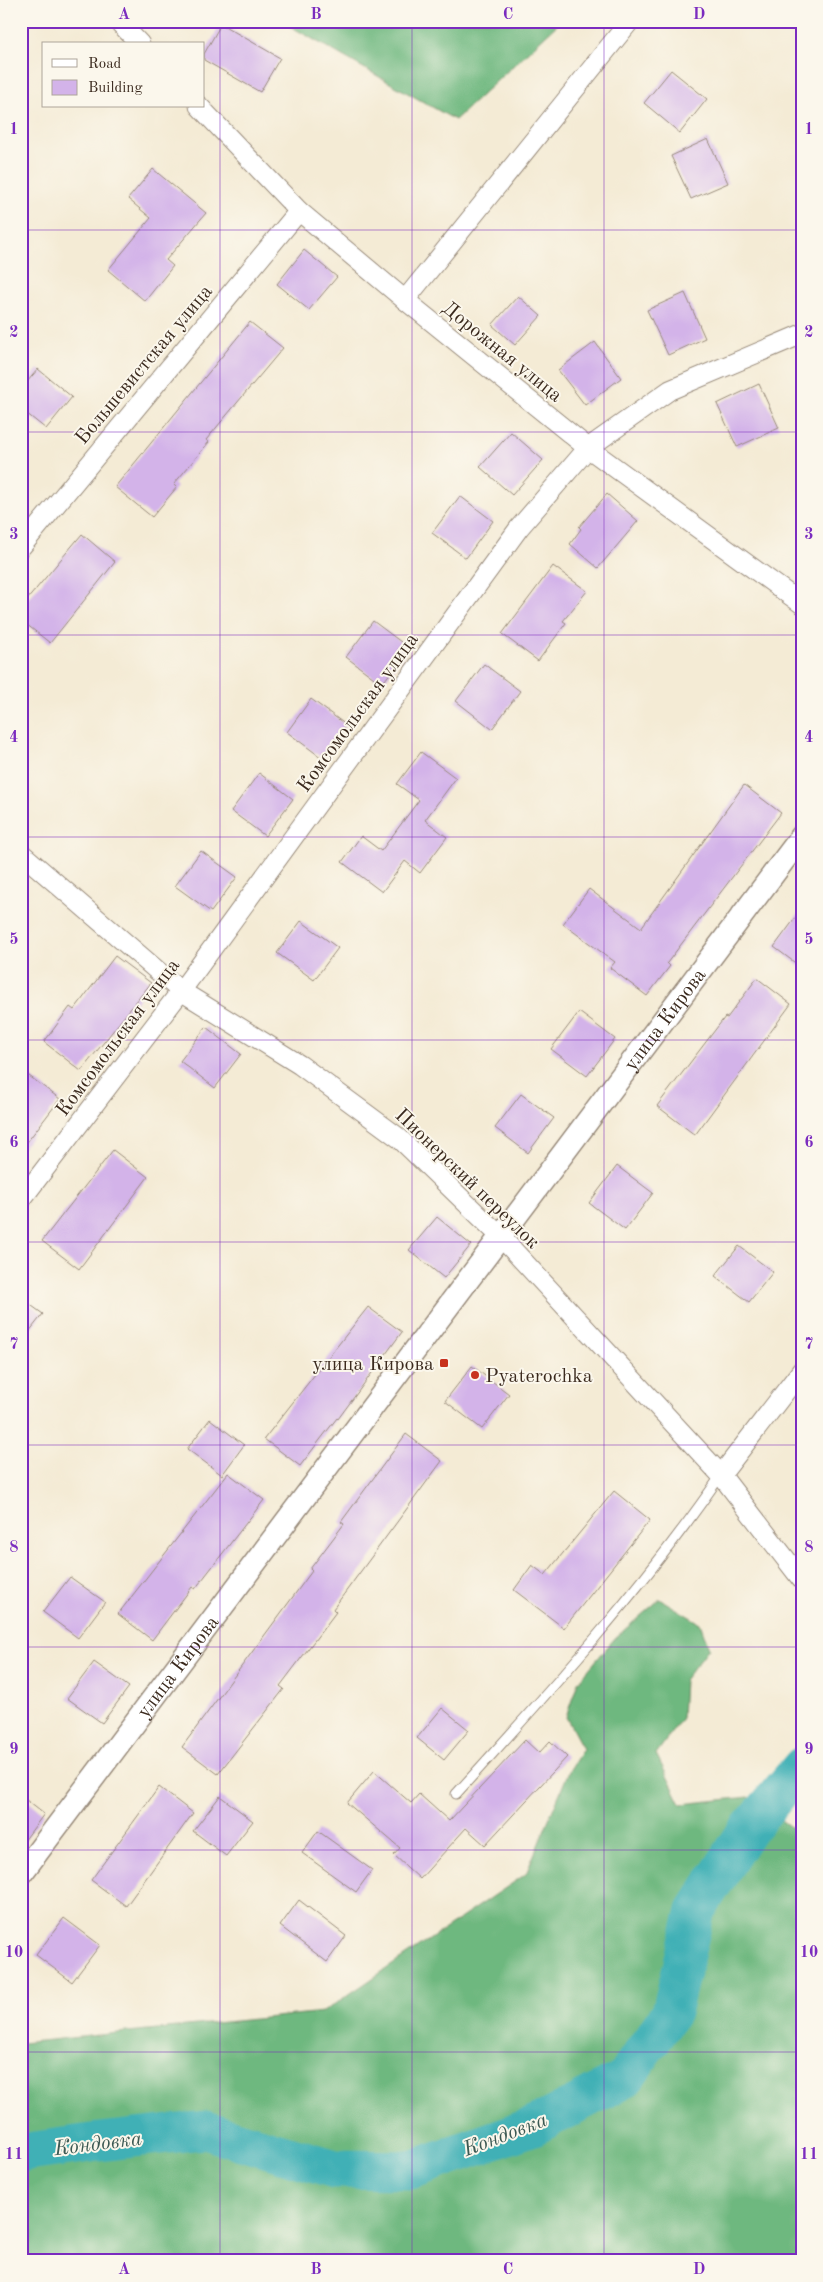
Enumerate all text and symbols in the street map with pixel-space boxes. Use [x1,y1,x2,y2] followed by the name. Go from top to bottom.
[118,7,130,23] text: A
[310,7,322,23] text: B
[503,7,513,23] text: C
[693,7,705,23] text: D
[42,42,205,108] legend
[88,57,122,72] text: Road
[88,81,143,96] text: Building
[9,122,19,138] text: 1
[804,122,814,138] text: 1
[72,282,217,449] street label: Большевистская улица
[438,298,565,407] street label: Дорожная улица
[9,325,19,341] text: 2
[804,325,814,341] text: 2
[9,527,19,543] text: 3
[804,527,814,543] text: 3
[294,630,423,796] street label: Комсомольская улица
[9,730,19,746] text: 4
[804,730,814,746] text: 4
[9,932,19,948] text: 5
[804,932,814,948] text: 5
[53,956,184,1121] street label: Комсомольская улица
[621,965,711,1075] street label: улица Кирова
[391,1106,543,1253] street label: Пионерский переулок
[9,1135,19,1151] text: 6
[804,1135,814,1151] text: 6
[9,1337,19,1353] text: 7
[804,1337,814,1353] text: 7
[312,1355,434,1375] place label: улица Кирова
[438,1357,450,1369] marker: улица Кирова
[485,1367,593,1387] place label: Pyaterochka
[469,1369,481,1381] marker: Pyaterochka
[9,1540,19,1556] text: 8
[804,1540,814,1556] text: 8
[134,1613,224,1722] street label: улица Кирова
[9,1742,19,1758] text: 9
[804,1742,814,1758] text: 9
[5,1945,23,1961] text: 10
[800,1945,818,1961] text: 10
[460,2110,550,2161] water label: Кондовка
[52,2129,143,2160] water label: Кондовка
[5,2147,23,2163] text: 11
[800,2147,818,2163] text: 11
[118,2262,130,2278] text: A
[310,2262,322,2278] text: B
[503,2262,513,2278] text: C
[693,2262,705,2278] text: D

